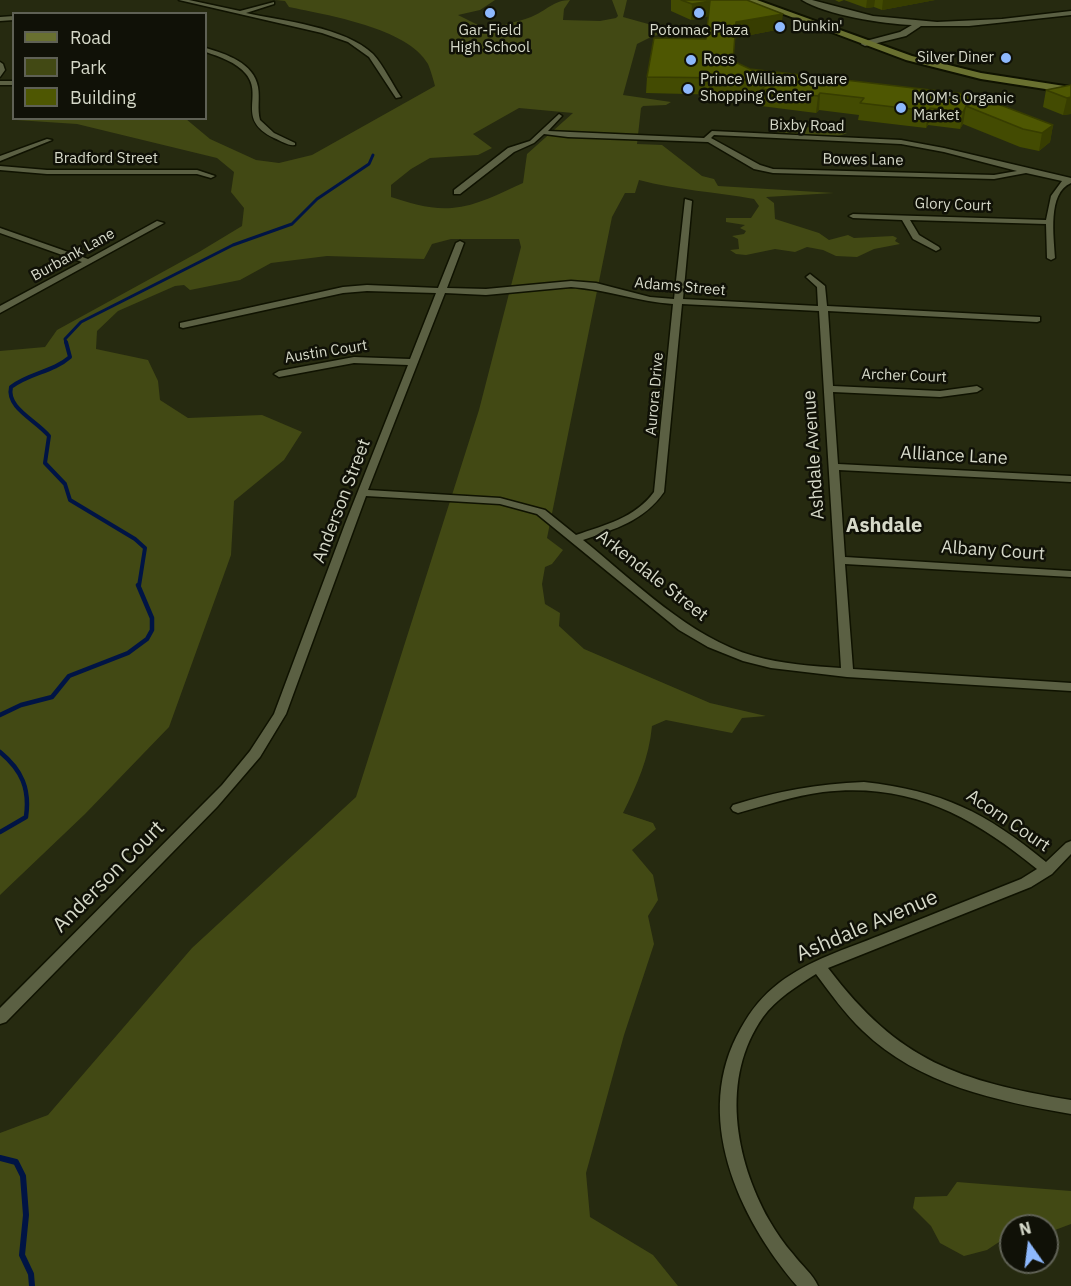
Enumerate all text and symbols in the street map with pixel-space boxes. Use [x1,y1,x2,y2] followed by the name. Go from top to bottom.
[483,6,497,20] marker: Gar-Field High School
[692,6,706,20] marker: Potomac Plaza
[12,12,207,120] legend
[792,18,843,36] place label: Dunkin'
[773,20,787,34] marker: Dunkin'
[450,22,530,57] place label: Gar-Field High School
[649,22,749,40] place label: Potomac Plaza
[70,26,111,49] text: Road
[917,49,994,67] place label: Silver Diner
[703,51,735,69] place label: Ross
[999,51,1013,65] marker: Silver Diner
[684,53,698,67] marker: Ross
[70,56,106,79] text: Park
[700,71,847,106] place label: Prince William Square Shopping Center
[681,82,695,96] marker: Prince William Square Shopping Center
[70,86,136,109] text: Building
[913,90,1014,125] place label: MOM's Organic Market
[894,101,908,115] marker: MOM's Organic Market
[769,116,845,136] street label: Bixby Road
[54,150,158,168] street label: Bradford Street
[822,150,904,170] street label: Bowes Lane
[914,195,992,215] street label: Glory Court
[28,225,118,285] street label: Burbank Lane
[634,274,726,300] street label: Adams Street
[283,337,369,367] street label: Austin Court
[642,351,668,437] street label: Aurora Drive
[861,366,947,386] street label: Archer Court
[799,390,829,520] street label: Ashdale Avenue
[308,436,376,566] street label: Anderson Street
[900,442,1008,470] street label: Alliance Lane
[846,514,922,538] district label: Ashdale
[592,526,712,626] street label: Arkendale Street
[940,537,1046,565] street label: Albany Court
[962,785,1054,857] street label: Acorn Court
[48,816,170,938] street label: Anderson Court
[792,885,942,967] street label: Ashdale Avenue
[999,1214,1059,1274] north arrow
[1017,1217,1033,1240] text: N

